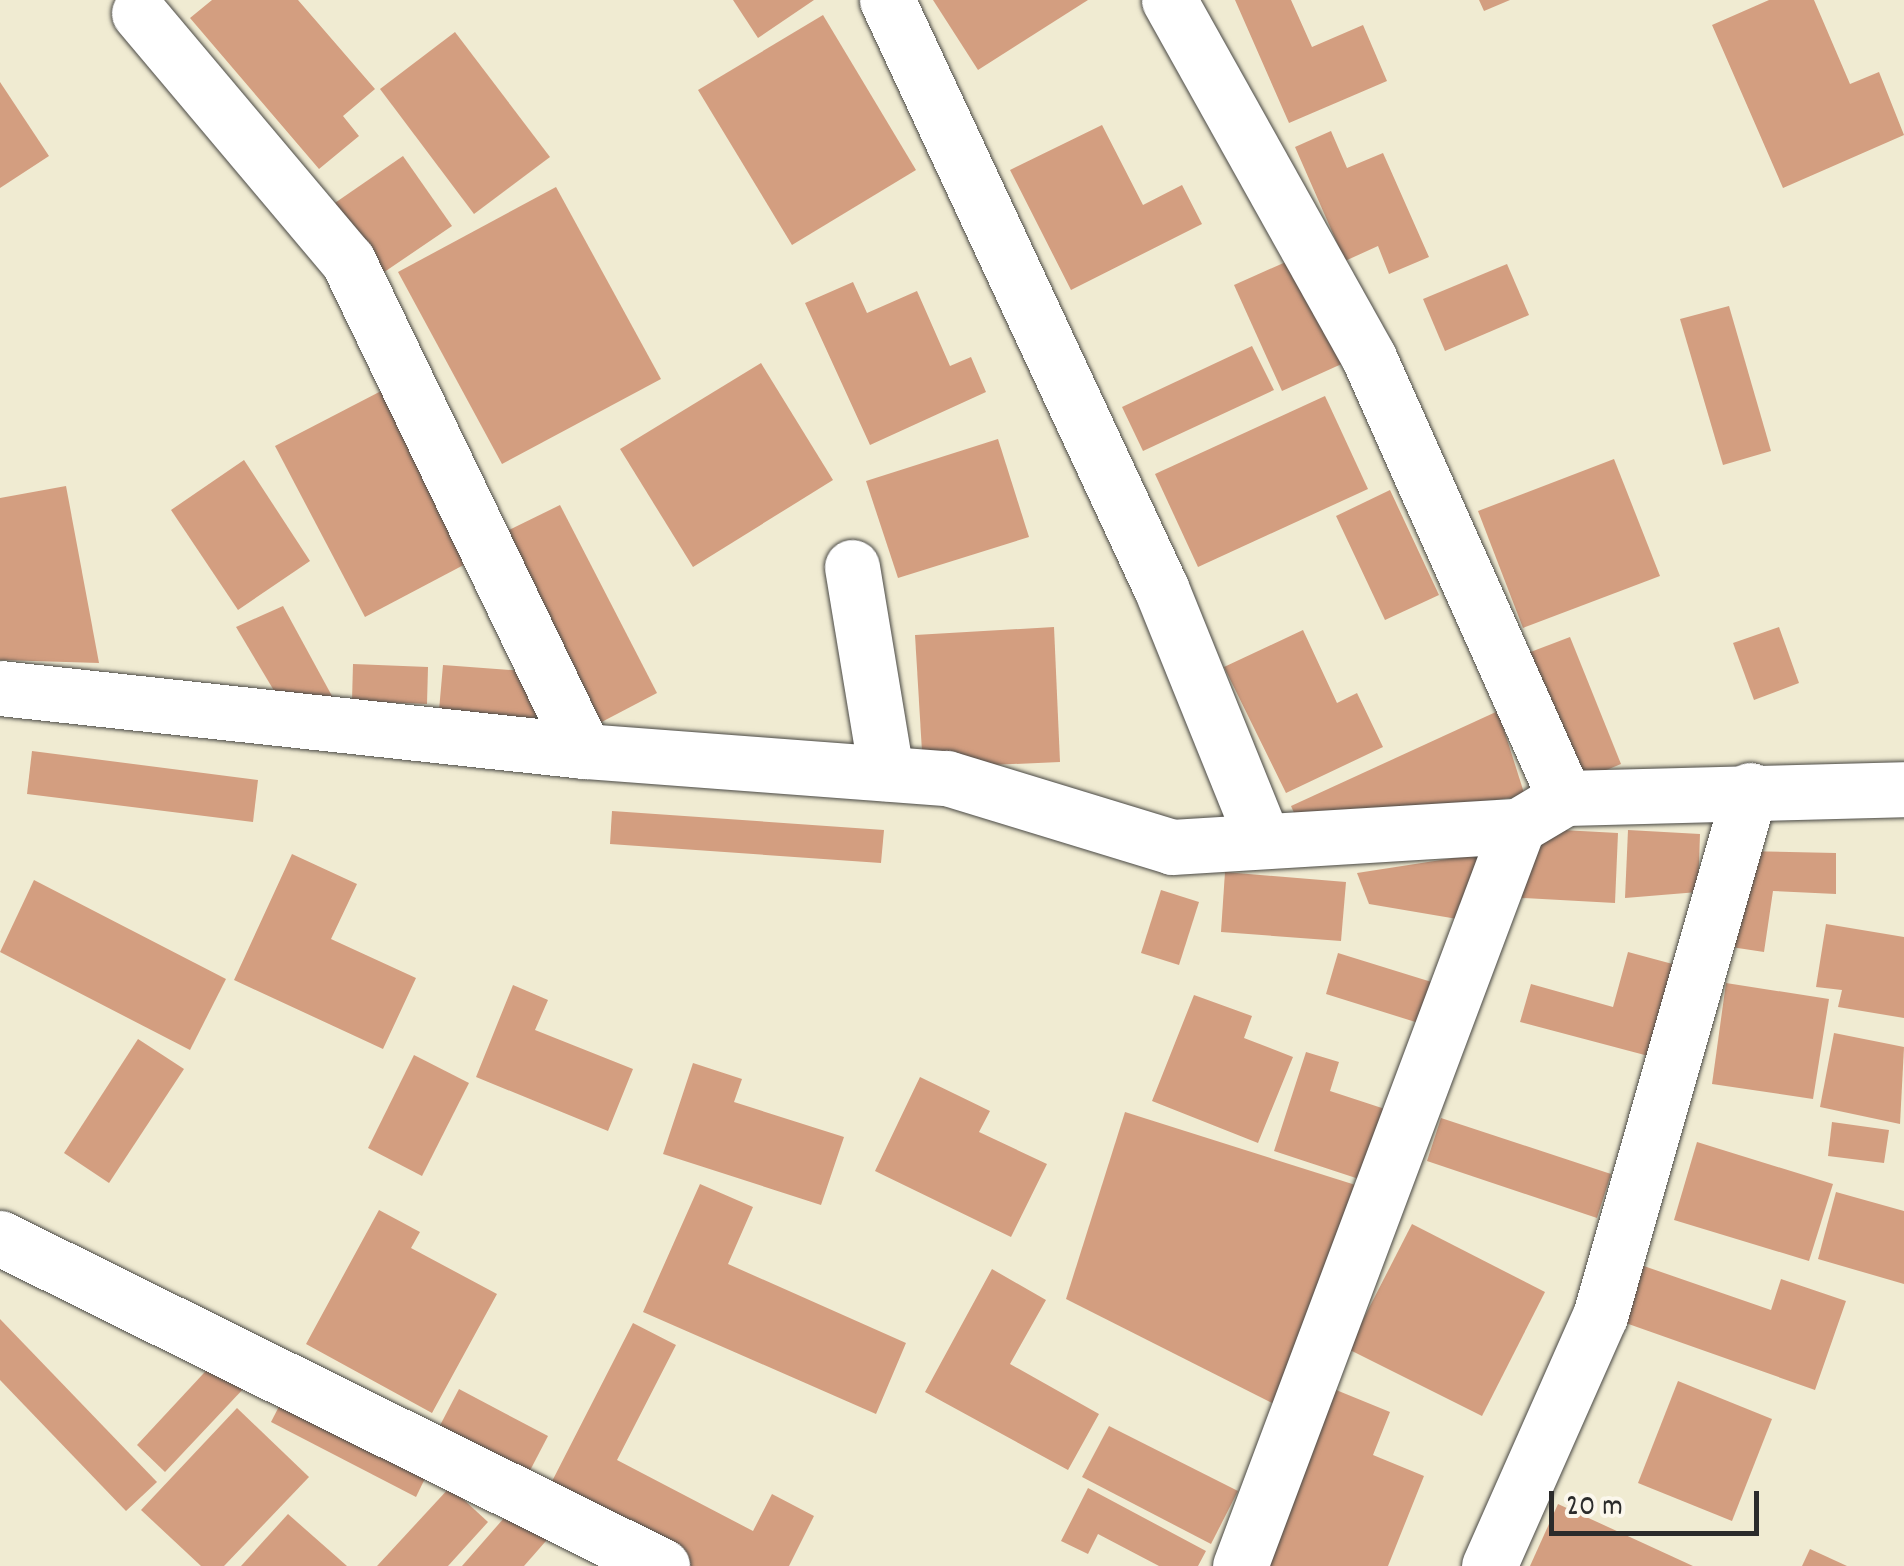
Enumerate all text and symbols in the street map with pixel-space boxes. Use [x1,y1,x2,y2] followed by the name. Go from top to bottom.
[1554,1471,1764,1533] scale bar
[1566,1487,1623,1530] text: 20 m

